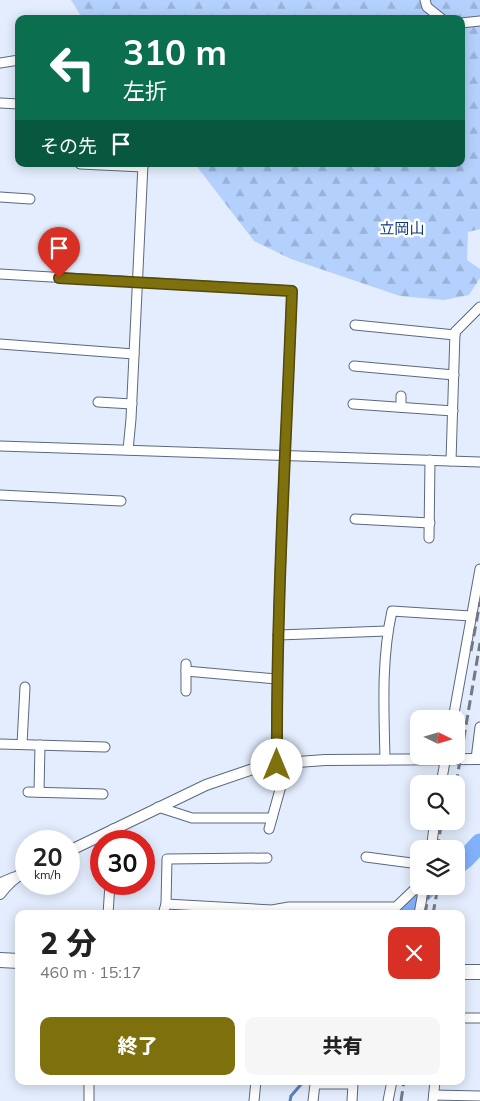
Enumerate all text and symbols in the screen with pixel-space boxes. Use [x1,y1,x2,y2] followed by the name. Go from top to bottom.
[123,30,227,74] text: 310 m
[40,35,105,100] icon: left
[123,77,167,105] text: 左折
[107,130,135,158] icon: arrive
[40,134,97,158] text: その先
[379,219,425,238] park label: 立岡山
[38,227,80,278] pin
[45,234,73,262] icon: arrive
[410,710,465,765] north arrow
[410,710,465,895] map controls
[250,738,302,790] position arrow
[410,775,465,830] button: search
[90,830,155,895] speed limit sign: 30
[410,840,465,895] button: layers
[32,841,63,872] text: 20
[34,867,61,882] text: km/h
[40,924,96,962] text: 2 分
[388,927,440,979] button: close
[40,962,141,982] text: 460 m · 15:17
[40,1017,235,1075] button: 終了
[245,1017,440,1075] button: 共有

